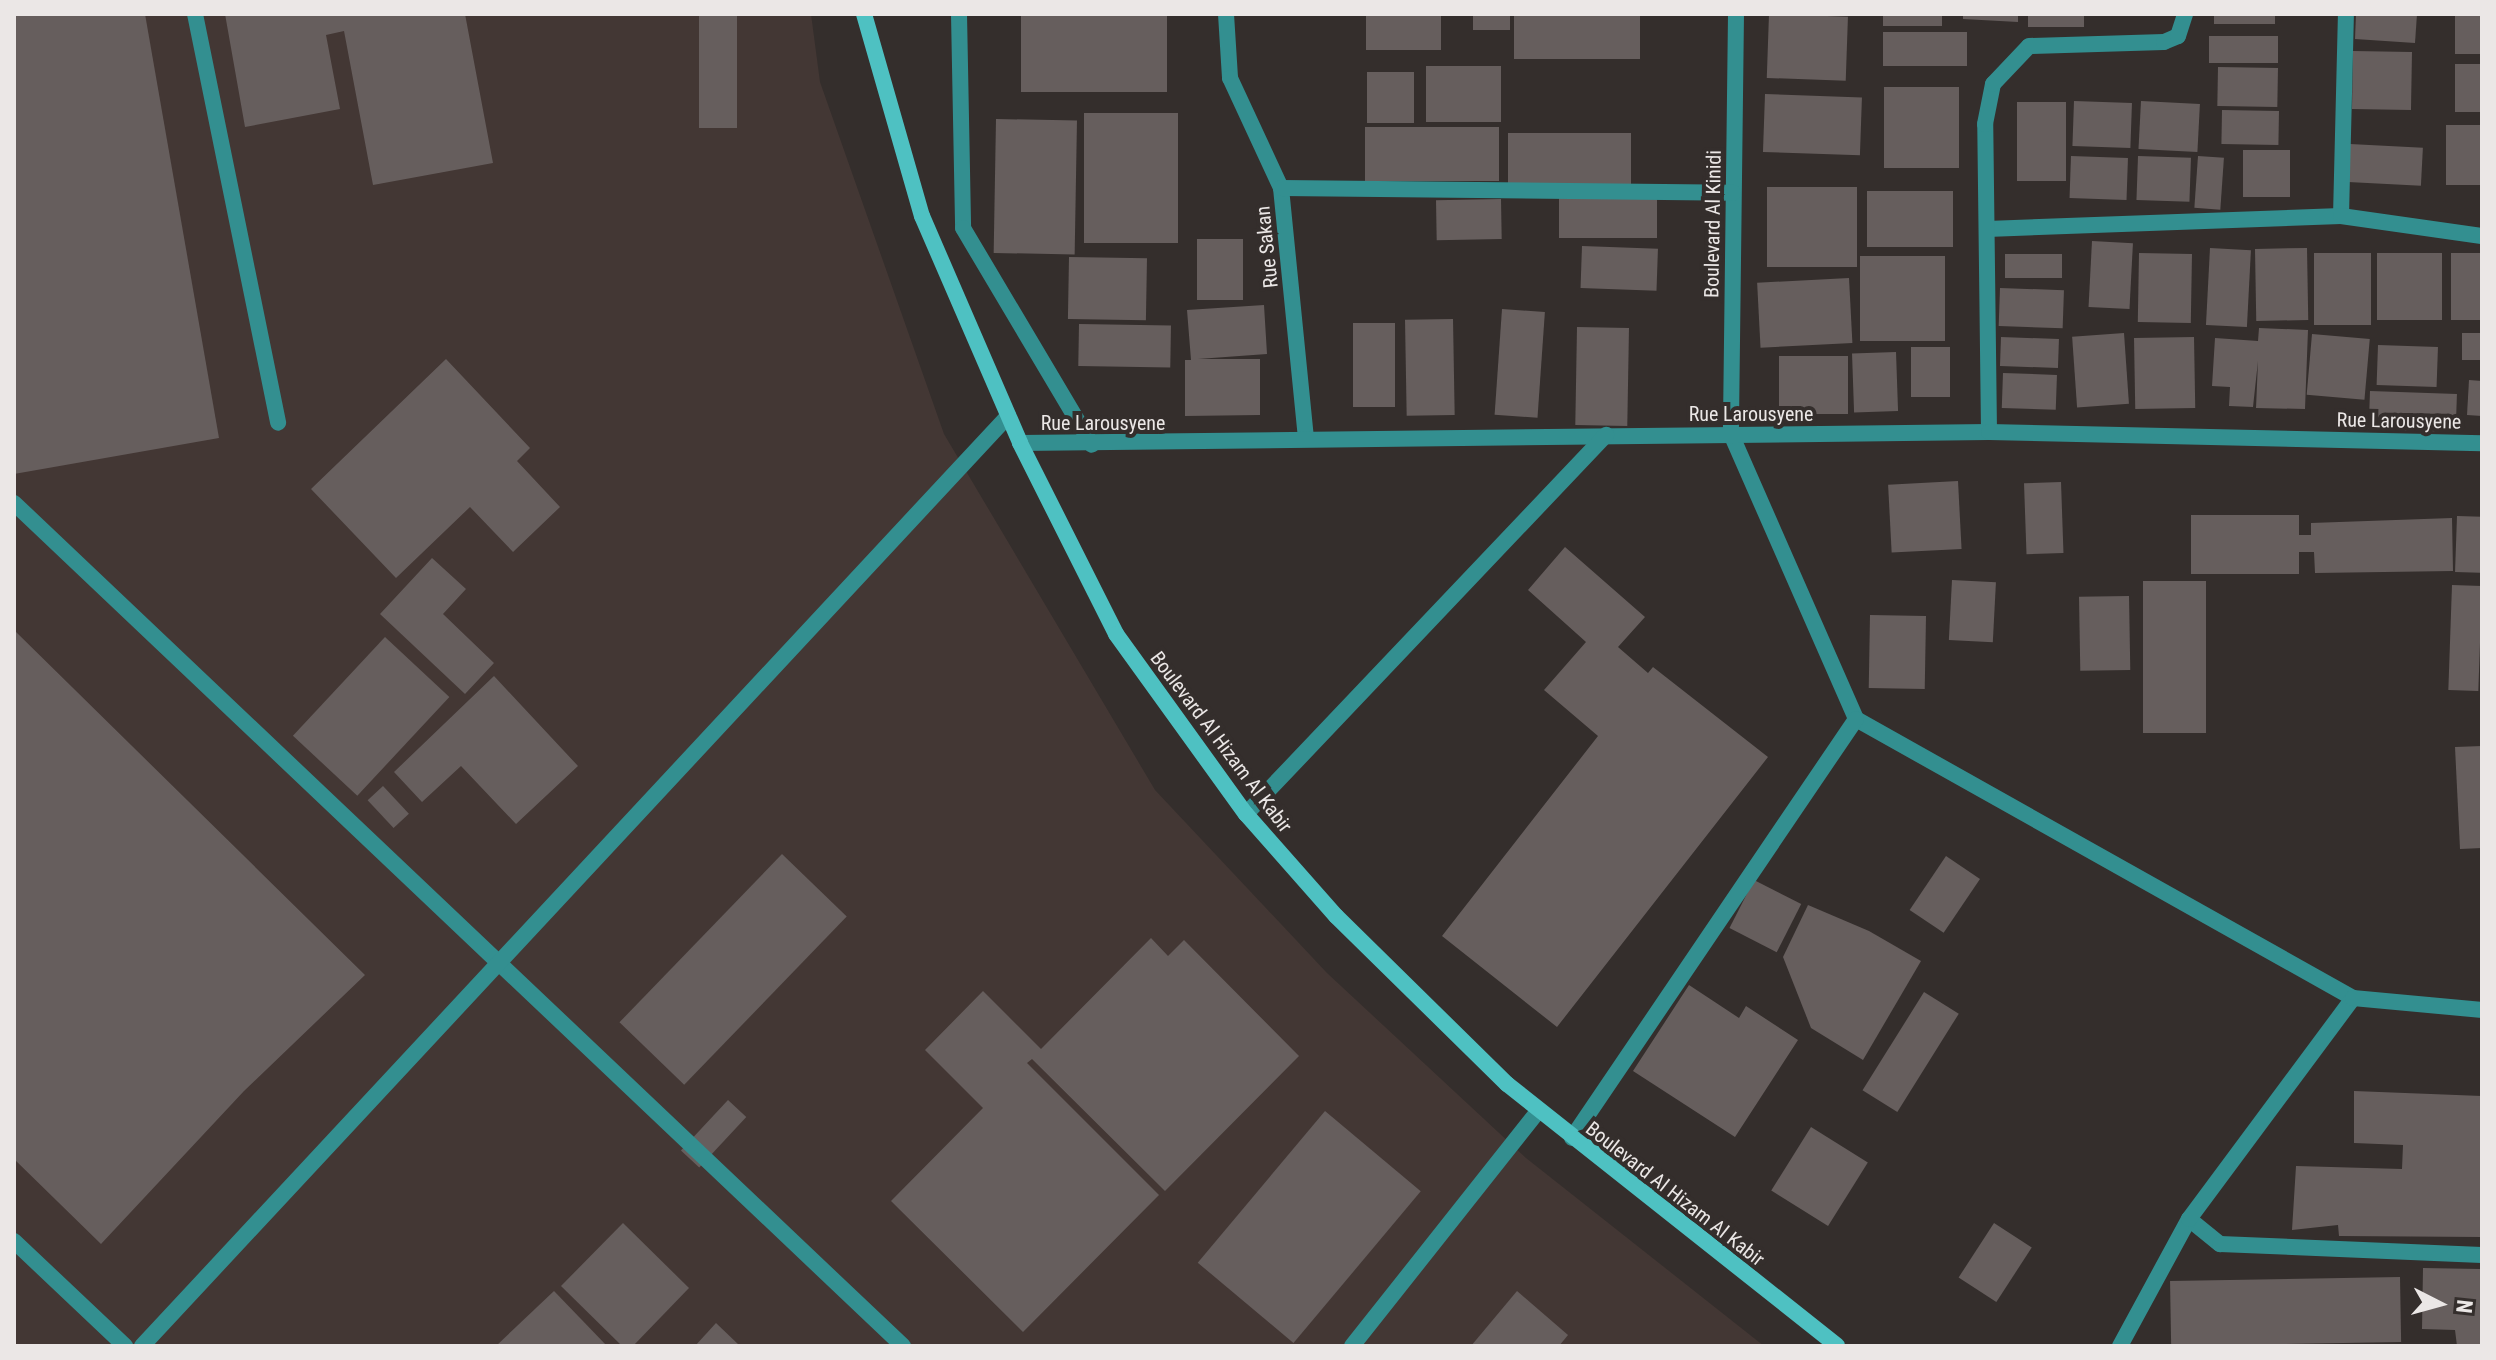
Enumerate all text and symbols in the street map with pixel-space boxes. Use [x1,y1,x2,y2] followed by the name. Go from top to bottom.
[1700,150,1726,298] street label: Boulevard Al Kinidi
[1251,205,1283,289] street label: Rue Sakan
[1689,402,1813,426] street label: Rue Larousyene
[2336,408,2462,434] street label: Rue Larousyene
[1041,411,1165,435] street label: Rue Larousyene
[1145,647,1297,837] street label: Boulevard Al Hizam Al Kabir
[1581,1117,1769,1271] street label: Boulevard Al Hizam Al Kabir
[2400,1264,2480,1344] north arrow
[2451,1299,2478,1315] text: N

